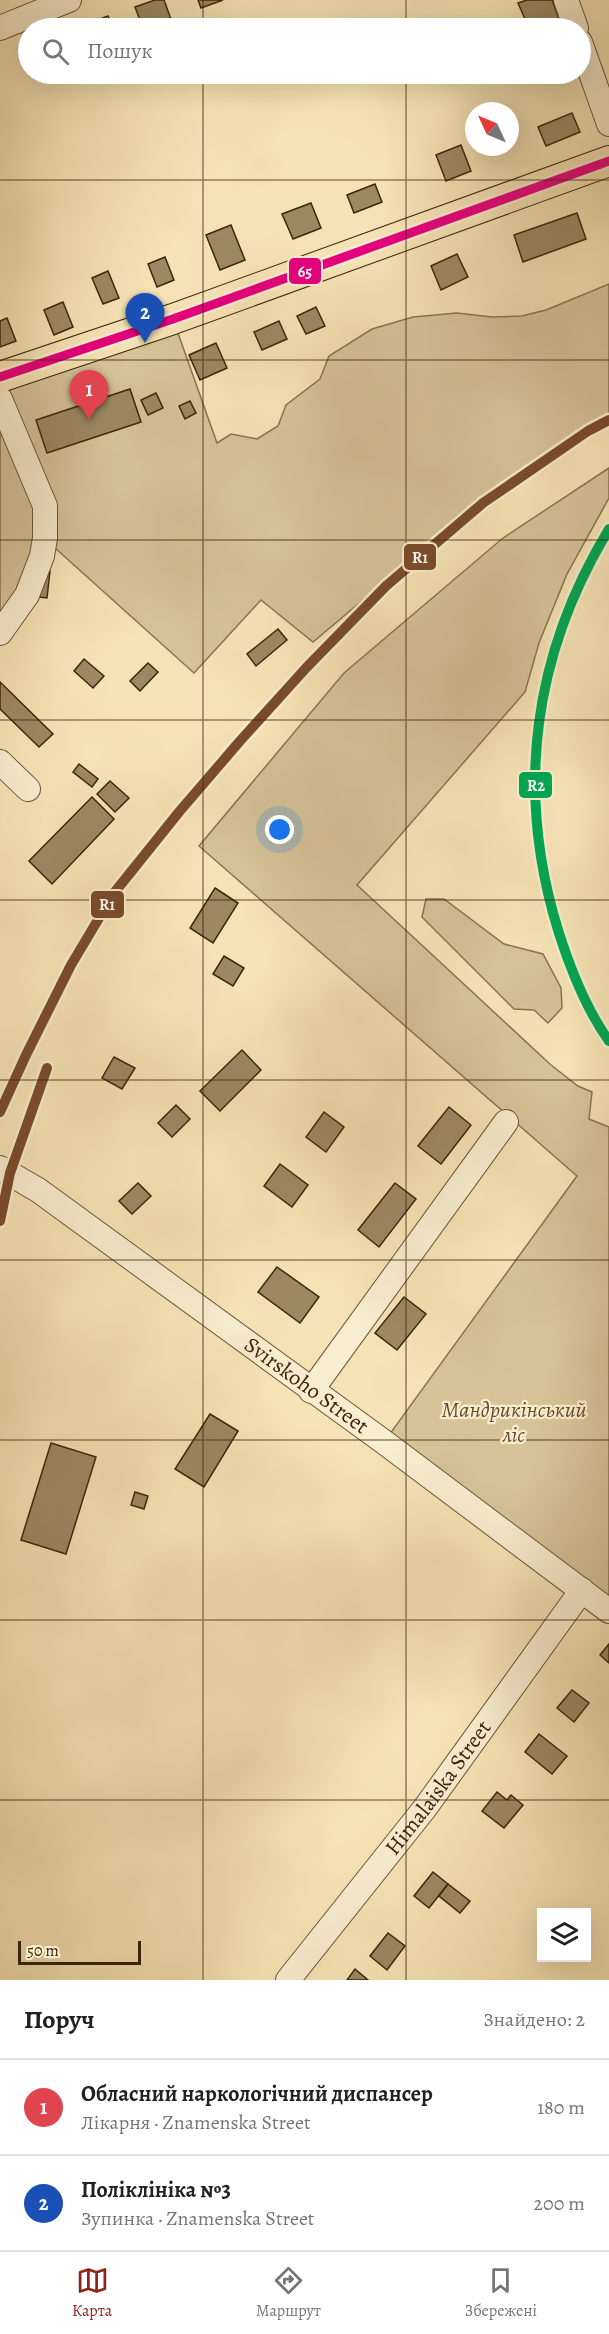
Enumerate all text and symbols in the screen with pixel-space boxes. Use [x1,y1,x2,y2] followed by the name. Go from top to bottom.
[18,18,591,84] search box
[39,35,72,68] icon: search
[87,36,153,66] text: Пошук
[465,102,519,156] north arrow
[288,257,322,285] line badge: 65
[298,261,312,283] text: 65
[126,294,164,343] pin: 2
[70,370,109,420] pin: 1
[403,543,437,571] line badge: R1
[412,547,428,569] text: R1
[518,771,553,799] line badge: R2
[527,775,545,797] text: R2
[265,815,294,844] your location
[90,890,125,919] line badge: R1
[99,894,115,916] text: R1
[238,1330,375,1441] street label: Svirskoho Street
[441,1395,587,1450] park label: Мандрикінський ліс
[378,1714,498,1862] street label: Himalaiska Street
[537,1908,591,1962] map controls
[537,1908,591,1962] button: layers
[18,1938,141,1966] scale bar
[27,1940,59,1962] text: 50 m
[24,2002,95,2037] text: Поруч
[483,2006,585,2033] text: Знайдено: 2
[81,2079,433,2109] text: Обласний наркологічний диспансер
[40,2094,47,2121] text: 1
[537,2094,585,2121] text: 180 m
[81,2109,311,2136] text: Лікарня · Znamenska Street
[81,2175,231,2205] text: Поліклініка №3
[39,2190,48,2217] text: 2
[534,2190,585,2217] text: 200 m
[81,2205,314,2232] text: Зупинка · Znamenska Street
[72,2264,112,2322] tab: Карта
[256,2264,321,2322] tab: Маршрут
[465,2264,537,2322] tab: Збережені

